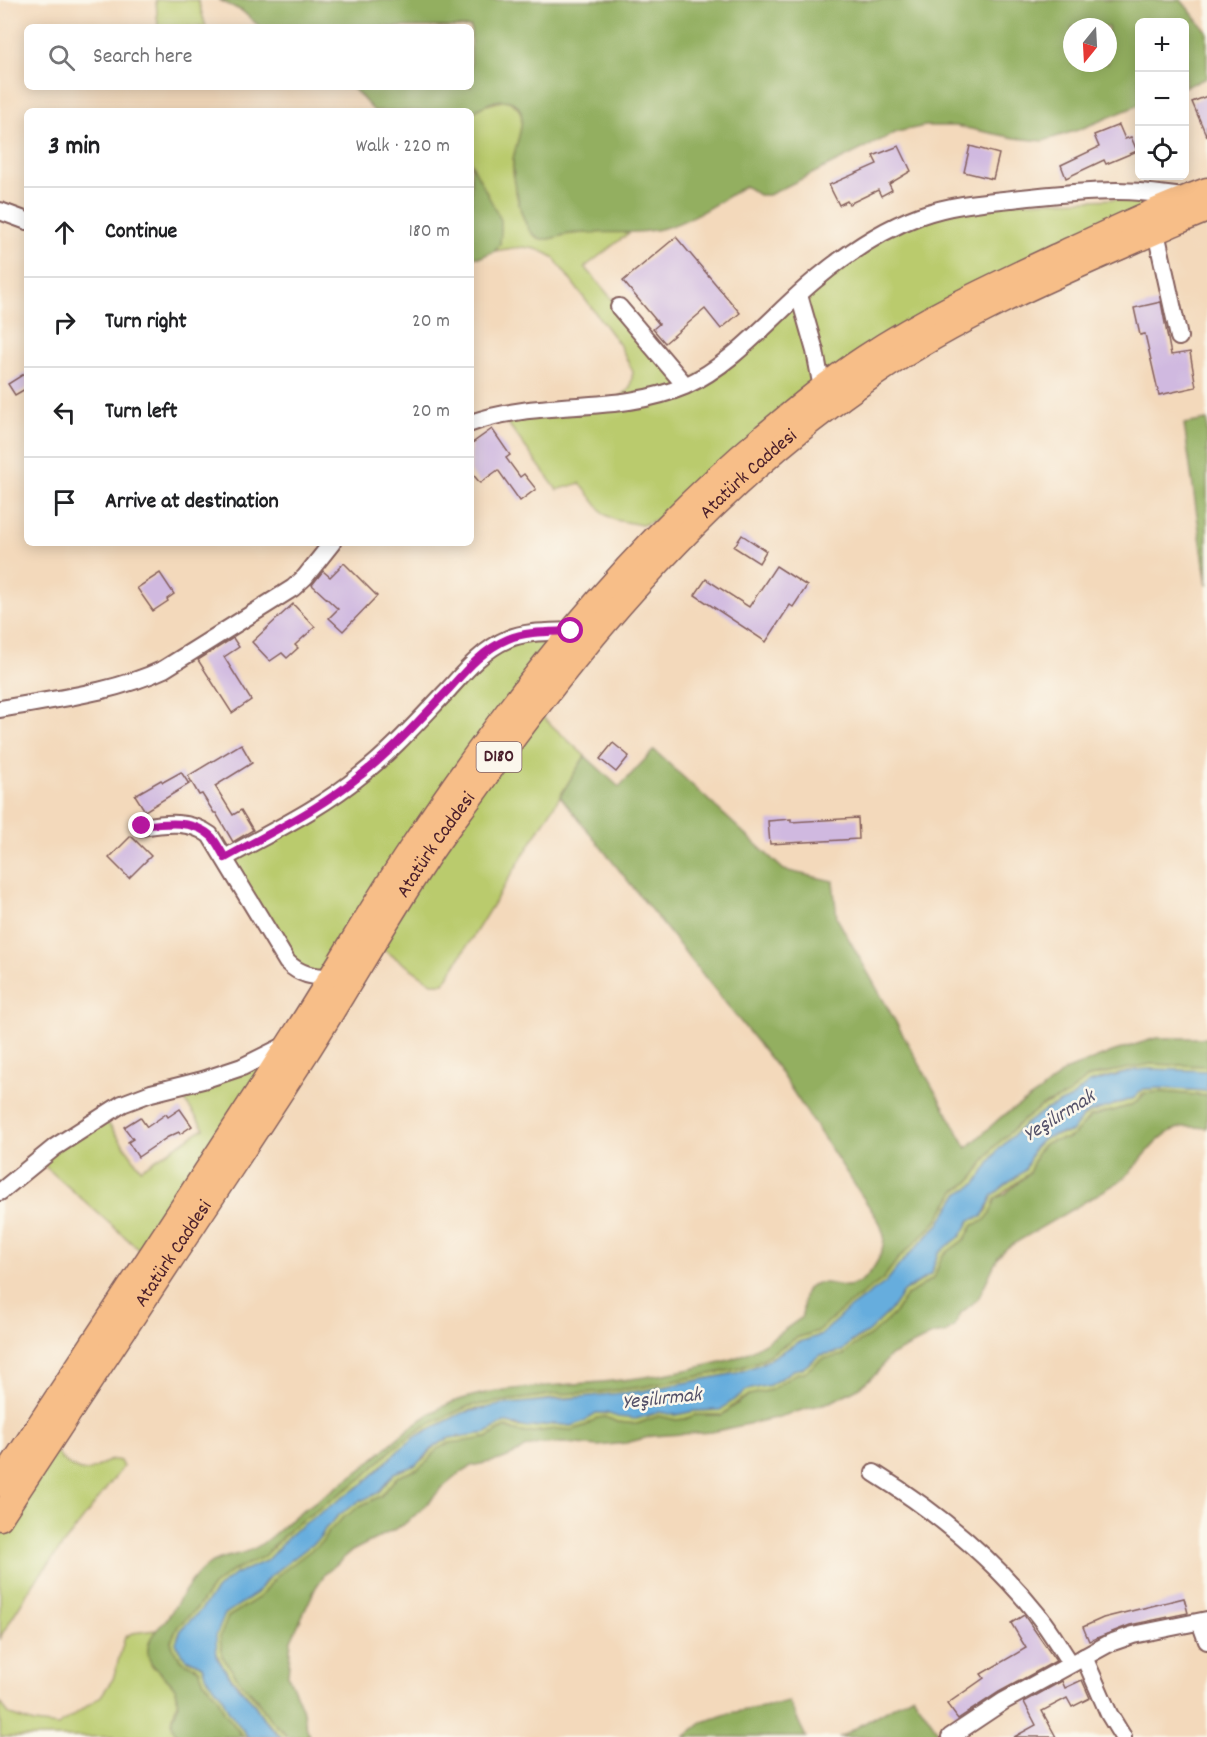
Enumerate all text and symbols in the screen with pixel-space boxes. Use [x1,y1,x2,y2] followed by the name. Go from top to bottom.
[1063,18,1117,72] north arrow
[1135,18,1189,180] map controls
[1135,18,1189,72] button: +
[24,24,474,90] search box
[45,41,78,74] icon: search
[93,42,192,73] text: Search here
[1135,72,1189,126] button: −
[1135,126,1189,180] button: locate
[48,129,100,166] text: 3 min
[356,133,450,161] text: Walk · 220 m
[48,216,81,249] icon: ahead
[105,217,177,248] text: Continue
[408,218,450,246] text: 180 m
[48,306,81,339] icon: right
[105,307,187,338] text: Turn right
[412,308,450,336] text: 20 m
[48,396,81,429] icon: left
[105,397,177,428] text: Turn left
[412,398,450,426] text: 20 m
[694,423,804,526] street label: Atatürk Caddesi
[48,486,81,519] icon: arrive
[105,487,279,518] text: Arrive at destination
[557,617,583,643] route start
[476,742,522,772] road number: D180
[390,787,484,904] street label: Atatürk Caddesi
[128,812,154,838] route end
[1018,1082,1104,1151] water label: Yeşilırmak
[129,1195,220,1313] street label: Atatürk Caddesi
[621,1381,705,1419] water label: Yeşilırmak

